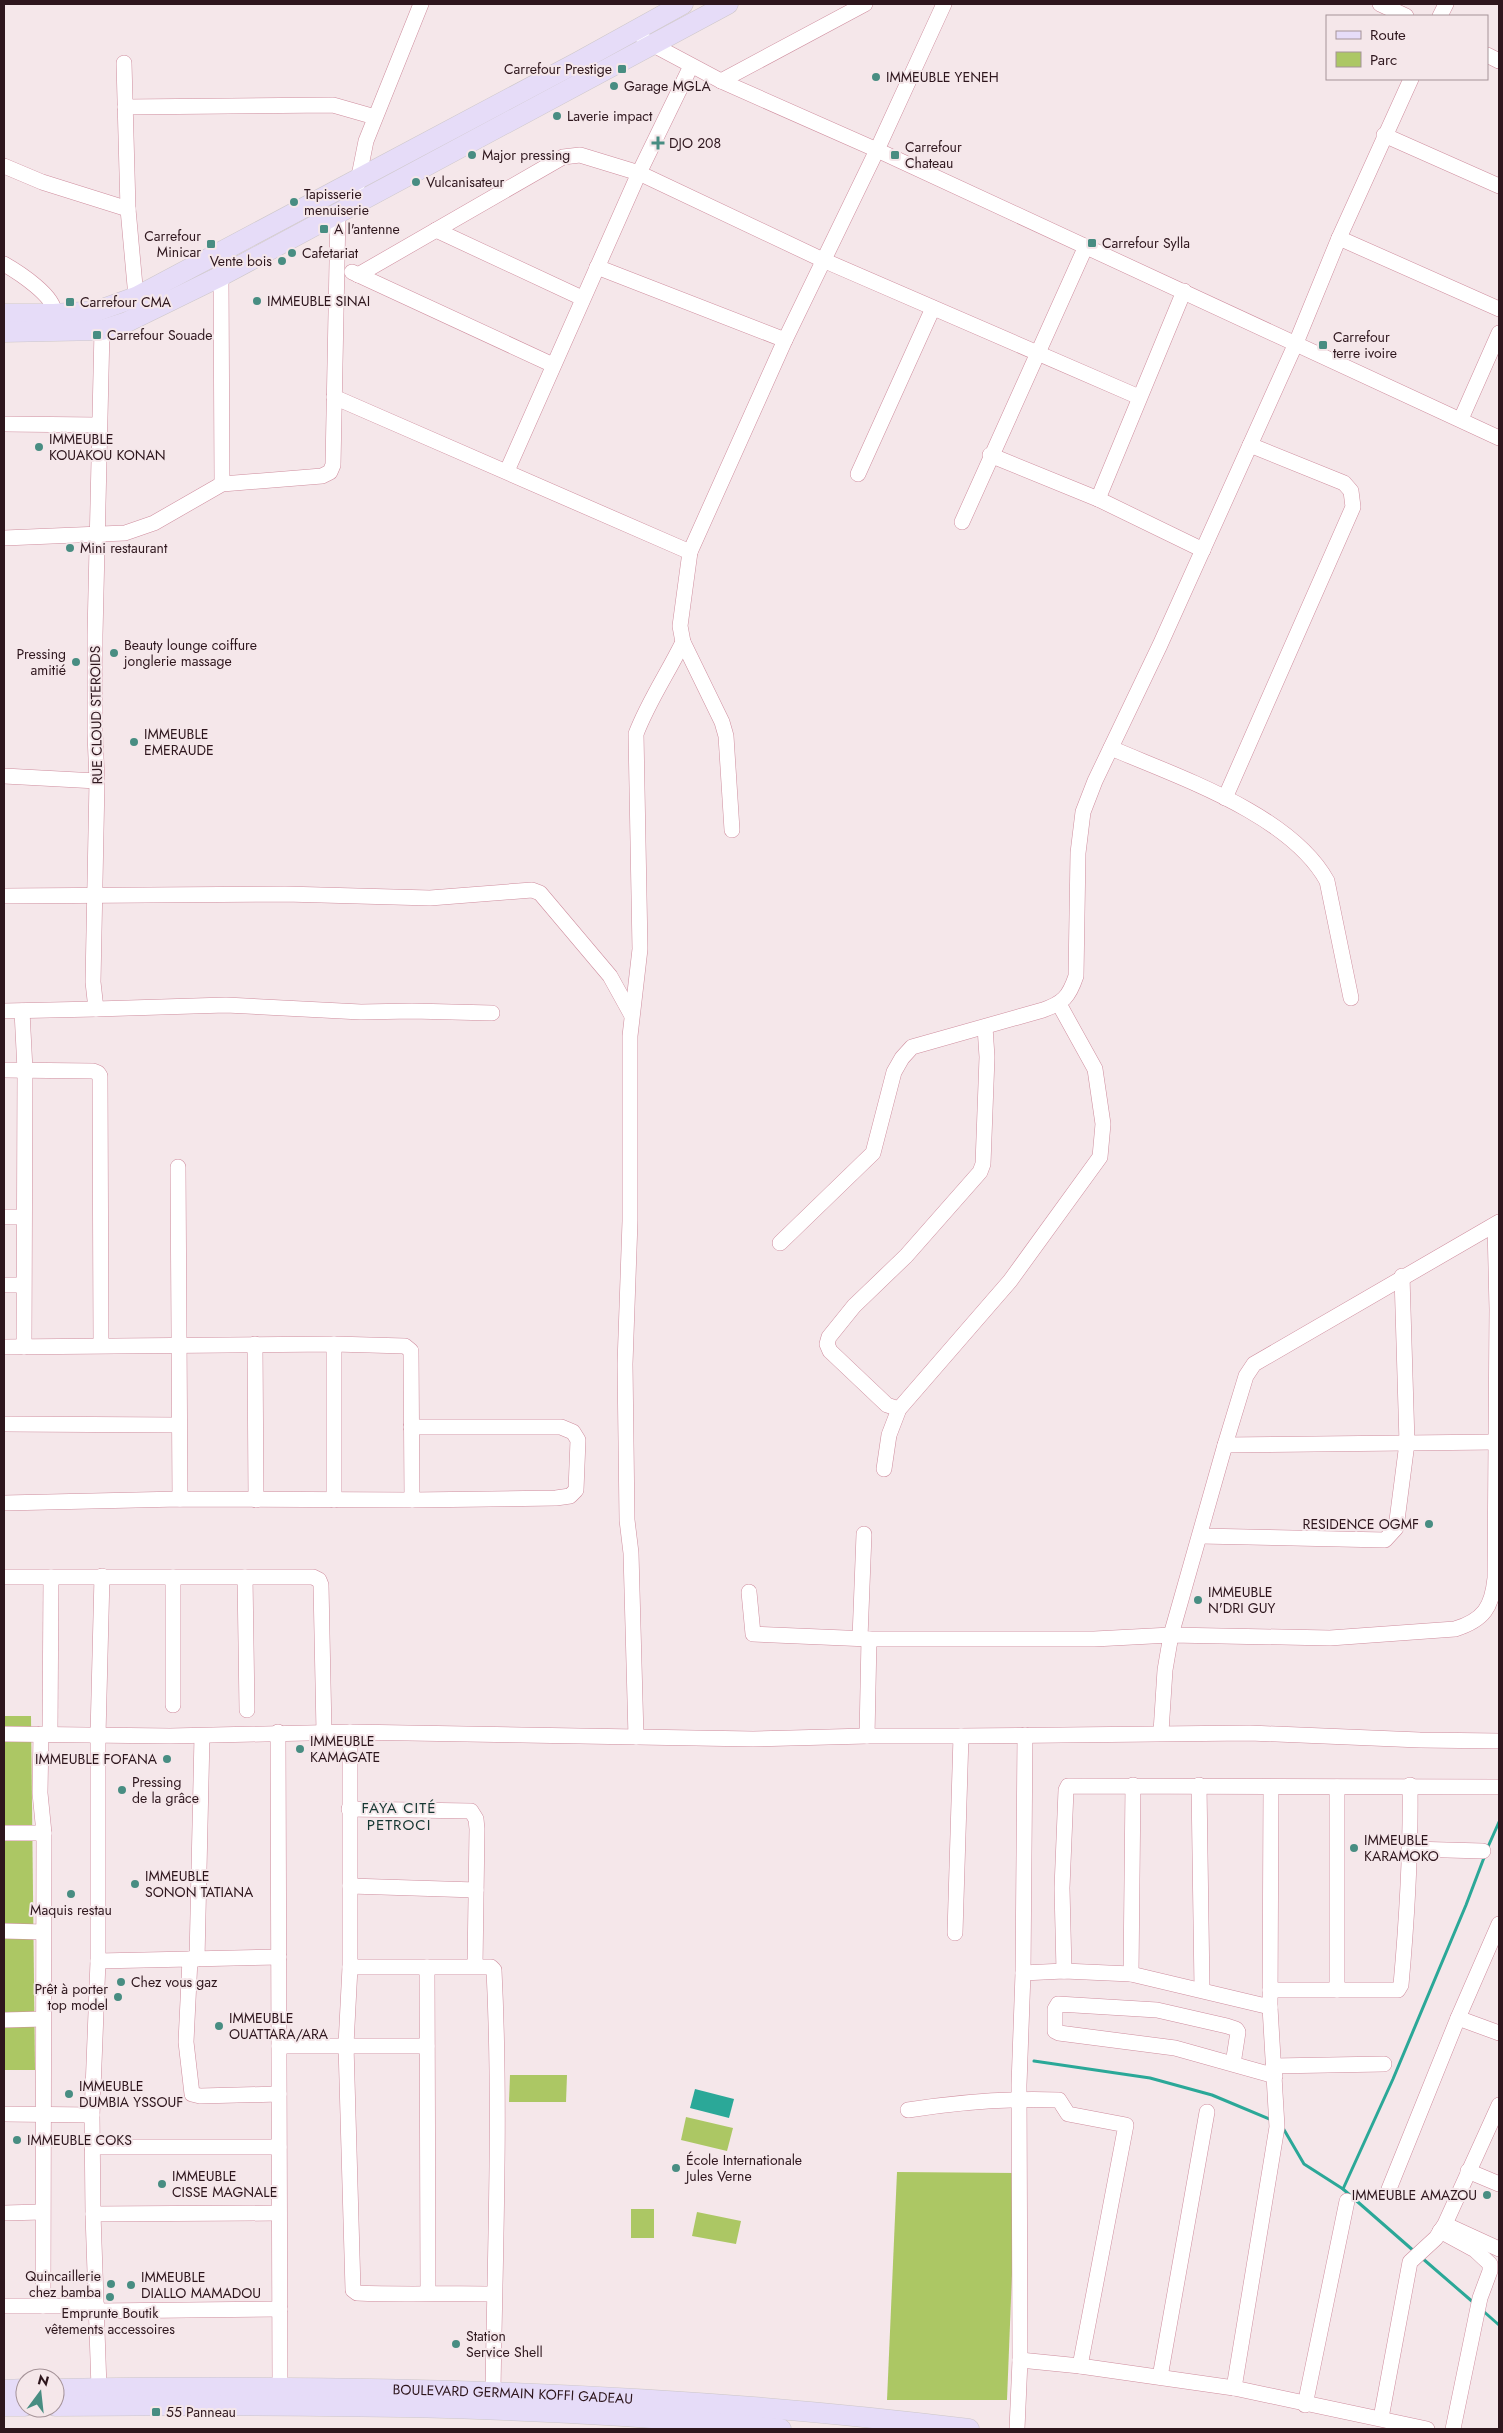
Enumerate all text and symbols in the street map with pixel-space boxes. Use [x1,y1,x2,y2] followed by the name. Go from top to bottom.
[1326,15,1488,80] legend
[1370,24,1406,46] text: Route
[1370,49,1397,71] text: Parc
[504,59,612,79] place label: Carrefour Prestige
[616,63,628,75] marker: Carrefour Prestige
[886,67,999,87] place label: IMMEUBLE YENEH
[870,71,882,83] marker: IMMEUBLE YENEH
[624,76,711,96] place label: Garage MGLA
[608,80,620,92] marker: Garage MGLA
[567,106,653,126] place label: Laverie impact
[551,110,563,122] marker: Laverie impact
[669,133,721,153] place label: DJO 208
[651,136,665,150] marker: DJO 208
[905,137,962,173] place label: Carrefour Chateau
[482,145,570,165] place label: Major pressing
[466,149,478,161] marker: Major pressing
[889,149,901,161] marker: Carrefour Chateau
[426,172,505,192] place label: Vulcanisateur
[410,176,422,188] marker: Vulcanisateur
[304,184,369,220] place label: Tapisserie menuiserie
[288,196,300,208] marker: Tapisserie menuiserie
[334,219,400,239] place label: A l'antenne
[318,223,330,235] marker: A l'antenne
[144,226,201,262] place label: Carrefour Minicar
[1102,233,1190,253] place label: Carrefour Sylla
[1086,237,1098,249] marker: Carrefour Sylla
[205,238,217,250] marker: Carrefour Minicar
[302,243,359,263] place label: Cafetariat
[286,247,298,259] marker: Cafetariat
[210,251,272,271] place label: Vente bois
[276,255,288,267] marker: Vente bois
[267,291,370,311] place label: IMMEUBLE SINAI
[80,292,172,312] place label: Carrefour CMA
[251,295,263,307] marker: IMMEUBLE SINAI
[64,296,76,308] marker: Carrefour CMA
[107,325,213,345] place label: Carrefour Souade
[1333,327,1397,363] place label: Carrefour terre ivoire
[91,329,103,341] marker: Carrefour Souade
[1317,339,1329,351] marker: Carrefour terre ivoire
[49,429,166,465] place label: IMMEUBLE KOUAKOU KONAN
[33,441,45,453] marker: IMMEUBLE KOUAKOU KONAN
[80,538,168,558] place label: Mini restaurant
[64,542,76,554] marker: Mini restaurant
[123,635,257,671] place label: Beauty lounge coiffure jonglerie massage
[17,644,66,680] place label: Pressing amitié
[85,645,107,785] street label: RUE CLOUD STEROIDS
[108,647,120,659] marker: Beauty lounge coiffure jonglerie massage
[70,656,82,668] marker: Pressing amitié
[144,724,214,760] place label: IMMEUBLE EMERAUDE
[128,736,140,748] marker: IMMEUBLE EMERAUDE
[1303,1514,1419,1534] place label: RESIDENCE OGMF
[1423,1518,1435,1530] marker: RESIDENCE OGMF
[1208,1582,1275,1618] place label: IMMEUBLE N'DRI GUY
[1192,1594,1204,1606] marker: IMMEUBLE N'DRI GUY
[310,1731,380,1767] place label: IMMEUBLE KAMAGATE
[294,1743,306,1755] marker: IMMEUBLE KAMAGATE
[35,1749,158,1769] place label: IMMEUBLE FOFANA
[161,1753,173,1765] marker: IMMEUBLE FOFANA
[132,1772,199,1808] place label: Pressing de la grâce
[116,1784,128,1796] marker: Pressing de la grâce
[362,1797,436,1836] district label: FAYA CITÉ PETROCI
[1364,1830,1439,1866] place label: IMMEUBLE KARAMOKO
[1348,1842,1360,1854] marker: IMMEUBLE KARAMOKO
[145,1866,254,1902] place label: IMMEUBLE SONON TATIANA
[129,1878,141,1890] marker: IMMEUBLE SONON TATIANA
[65,1888,77,1900] marker: Maquis restau
[30,1900,112,1920] place label: Maquis restau
[131,1972,218,1992] place label: Chez vous gaz
[115,1976,127,1988] marker: Chez vous gaz
[34,1979,108,2015] place label: Prêt à porter top model
[112,1991,124,2003] marker: Prêt à porter top model
[229,2008,329,2044] place label: IMMEUBLE OUATTARA/ARA
[213,2020,225,2032] marker: IMMEUBLE OUATTARA/ARA
[79,2076,183,2112] place label: IMMEUBLE DUMBIA YSSOUF
[63,2088,75,2100] marker: IMMEUBLE DUMBIA YSSOUF
[27,2130,132,2150] place label: IMMEUBLE COKS
[11,2134,23,2146] marker: IMMEUBLE COKS
[684,2150,802,2186] place label: École Internationale Jules Verne
[670,2162,682,2174] marker: École Internationale Jules Verne
[172,2166,277,2202] place label: IMMEUBLE CISSE MAGNALE
[156,2178,168,2190] marker: IMMEUBLE CISSE MAGNALE
[1352,2185,1477,2205] place label: IMMEUBLE AMAZOU
[1481,2189,1493,2201] marker: IMMEUBLE AMAZOU
[25,2266,101,2302] place label: Quincaillerie chez bamba
[141,2267,261,2303] place label: IMMEUBLE DIALLO MAMADOU
[105,2278,117,2290] marker: Quincaillerie chez bamba
[125,2279,137,2291] marker: IMMEUBLE DIALLO MAMADOU
[104,2291,116,2303] marker: Emprunte Boutik vêtements accessoires
[45,2303,175,2339] place label: Emprunte Boutik vêtements accessoires
[466,2326,543,2362] place label: Station Service Shell
[450,2338,462,2350] marker: Station Service Shell
[15,2368,65,2418] north arrow
[35,2369,51,2392] text: N
[392,2379,634,2409] street label: BOULEVARD GERMAIN KOFFI GADEAU
[166,2402,236,2422] place label: 55 Panneau
[150,2406,162,2418] marker: 55 Panneau

